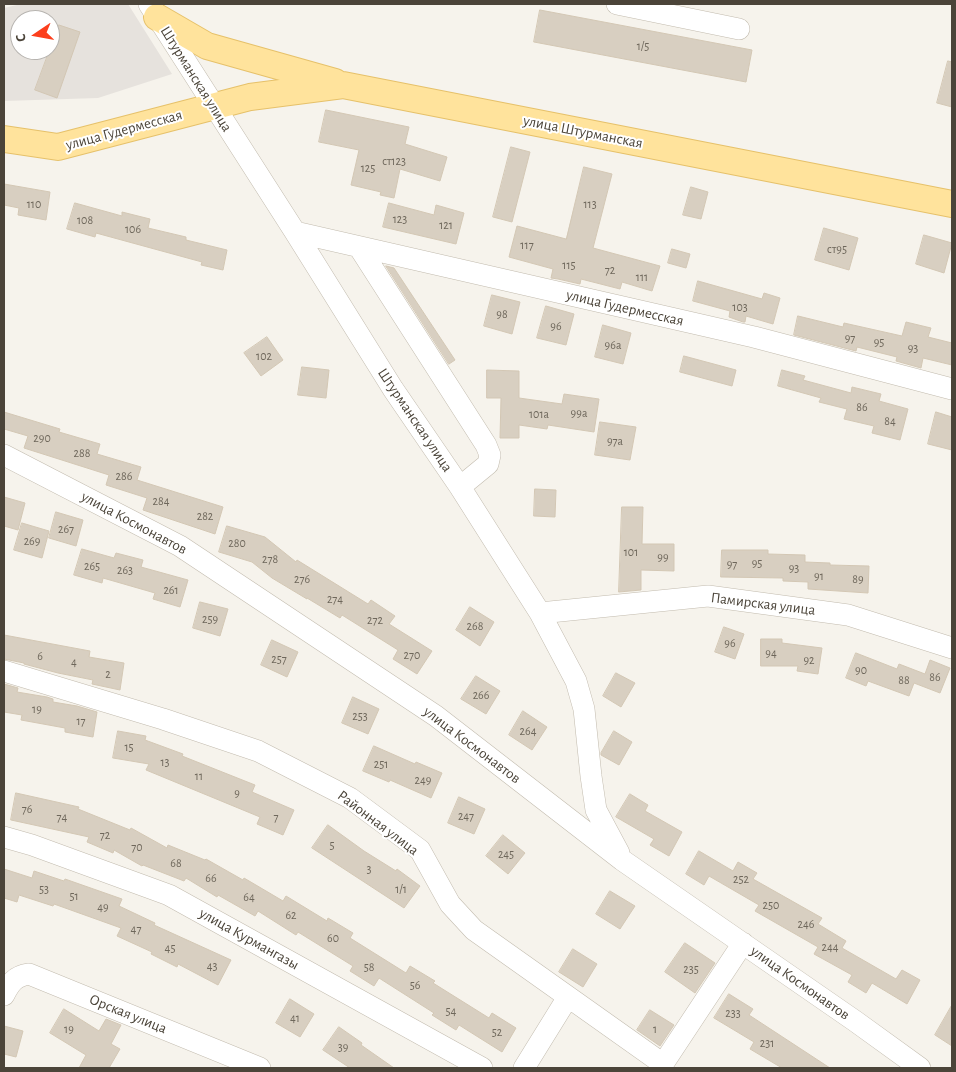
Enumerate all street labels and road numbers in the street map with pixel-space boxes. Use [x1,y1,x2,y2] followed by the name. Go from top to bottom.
[156,23,236,135] street label: Штурманская улица
[64,106,184,154] street label: улица Гудермесская
[522,112,644,152] street label: улица Штурманская
[565,286,685,330] street label: улица Гудермесская
[374,365,456,475] street label: Штурманская улица
[78,488,190,558] street label: улица Космонавтов
[710,589,816,619] street label: Памирская улица
[420,703,524,787] street label: улица Космонавтов
[334,787,422,859] street label: Районная улица
[196,904,302,974] street label: улица Курмангазы
[747,942,853,1024] street label: улица Космонавтов
[87,990,169,1038] street label: Орская улица

